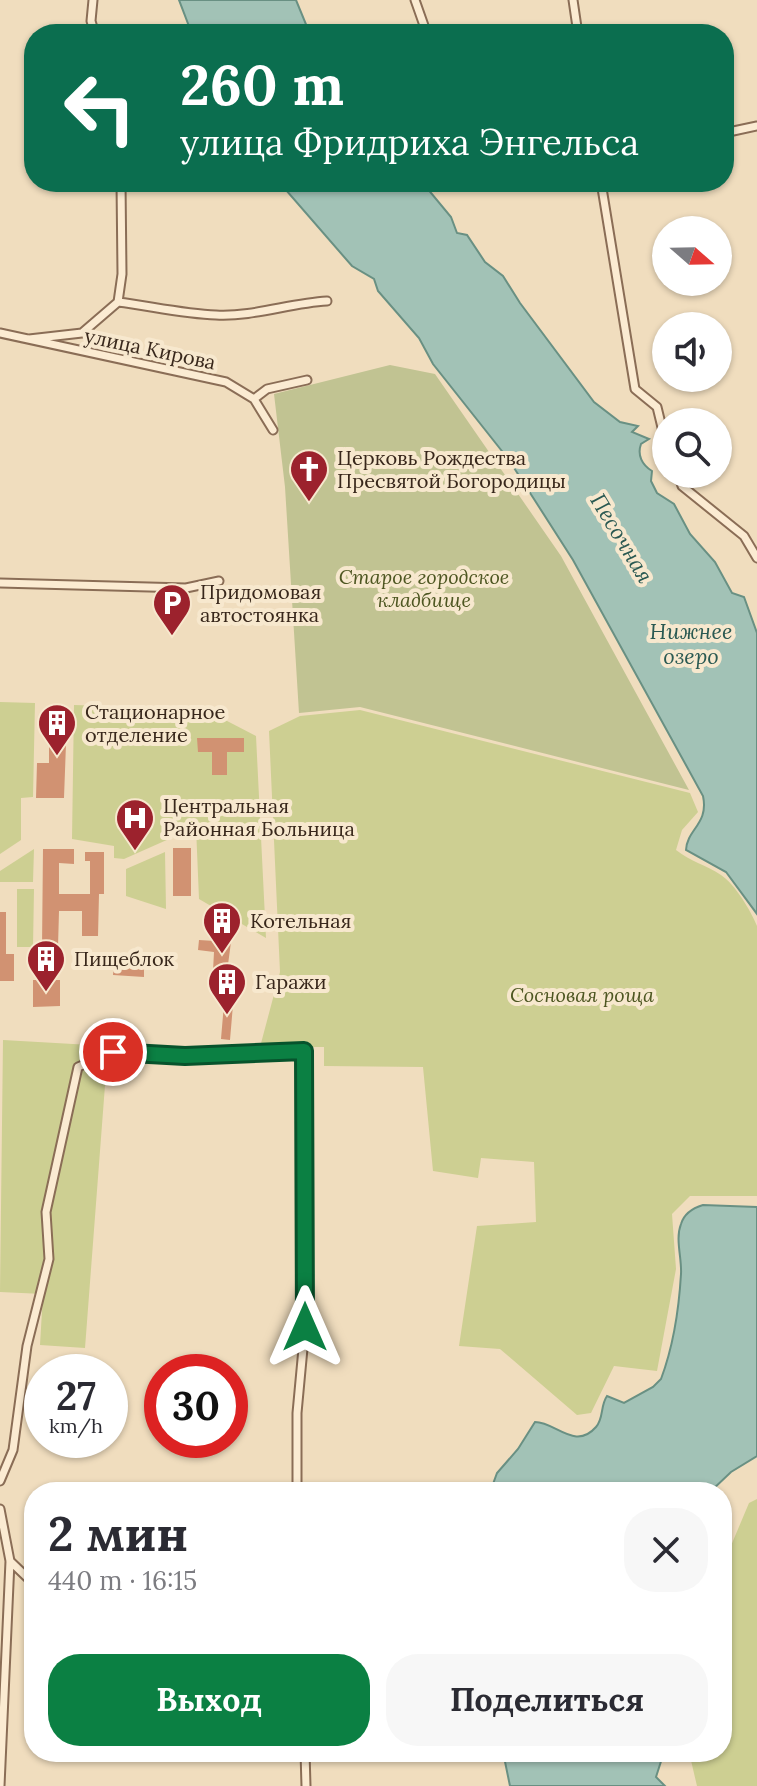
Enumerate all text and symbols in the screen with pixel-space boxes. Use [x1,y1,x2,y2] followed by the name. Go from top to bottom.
[180,49,344,120] text: 260 m
[48,56,152,160] icon: left
[180,119,639,165] text: улица Фридриха Энгельса
[652,216,732,296] north arrow
[652,216,732,488] map controls
[652,312,732,392] button: sound
[82,322,218,375] street label: улица Кирова
[652,408,732,488] button: search
[337,445,566,493] place label: Церковь Рождества Пресвятой Богородицы
[288,448,330,503] church icon: Церковь Рождества Пресвятой Богородицы
[584,488,660,588] water label: Песочная
[339,564,509,612] park label: Старое городское кладбище
[200,579,321,627] place label: Придомовая автостоянка
[151,582,193,637] parking icon: Придомовая автостоянка
[650,617,732,670] water label: Нижнее озеро
[85,699,226,747] place label: Стационарное отделение
[36,702,78,757] building icon: Стационарное отделение
[163,793,355,841] place label: Центральная Районная Больница
[114,797,156,852] hospital icon: Центральная Районная Больница
[201,900,243,955] building icon: Котельная
[250,908,351,933] place label: Котельная
[25,938,67,993] building icon: Пищеблок
[74,946,175,971] place label: Пищеблок
[206,961,248,1016] building icon: Гаражи
[255,969,327,994] place label: Гаражи
[510,982,654,1007] park label: Сосновая роща
[79,1018,147,1086] pin
[91,1030,135,1074] icon: arrive
[263,1285,347,1369] position arrow
[144,1354,248,1458] speed limit sign: 30
[56,1370,96,1421] text: 27
[49,1413,103,1438] text: km/h
[48,1503,188,1564] text: 2 мин
[624,1508,708,1592] button: close
[48,1564,197,1597] text: 440 m · 16:15
[48,1654,370,1746] button: Выход
[386,1654,708,1746] button: Поделиться

